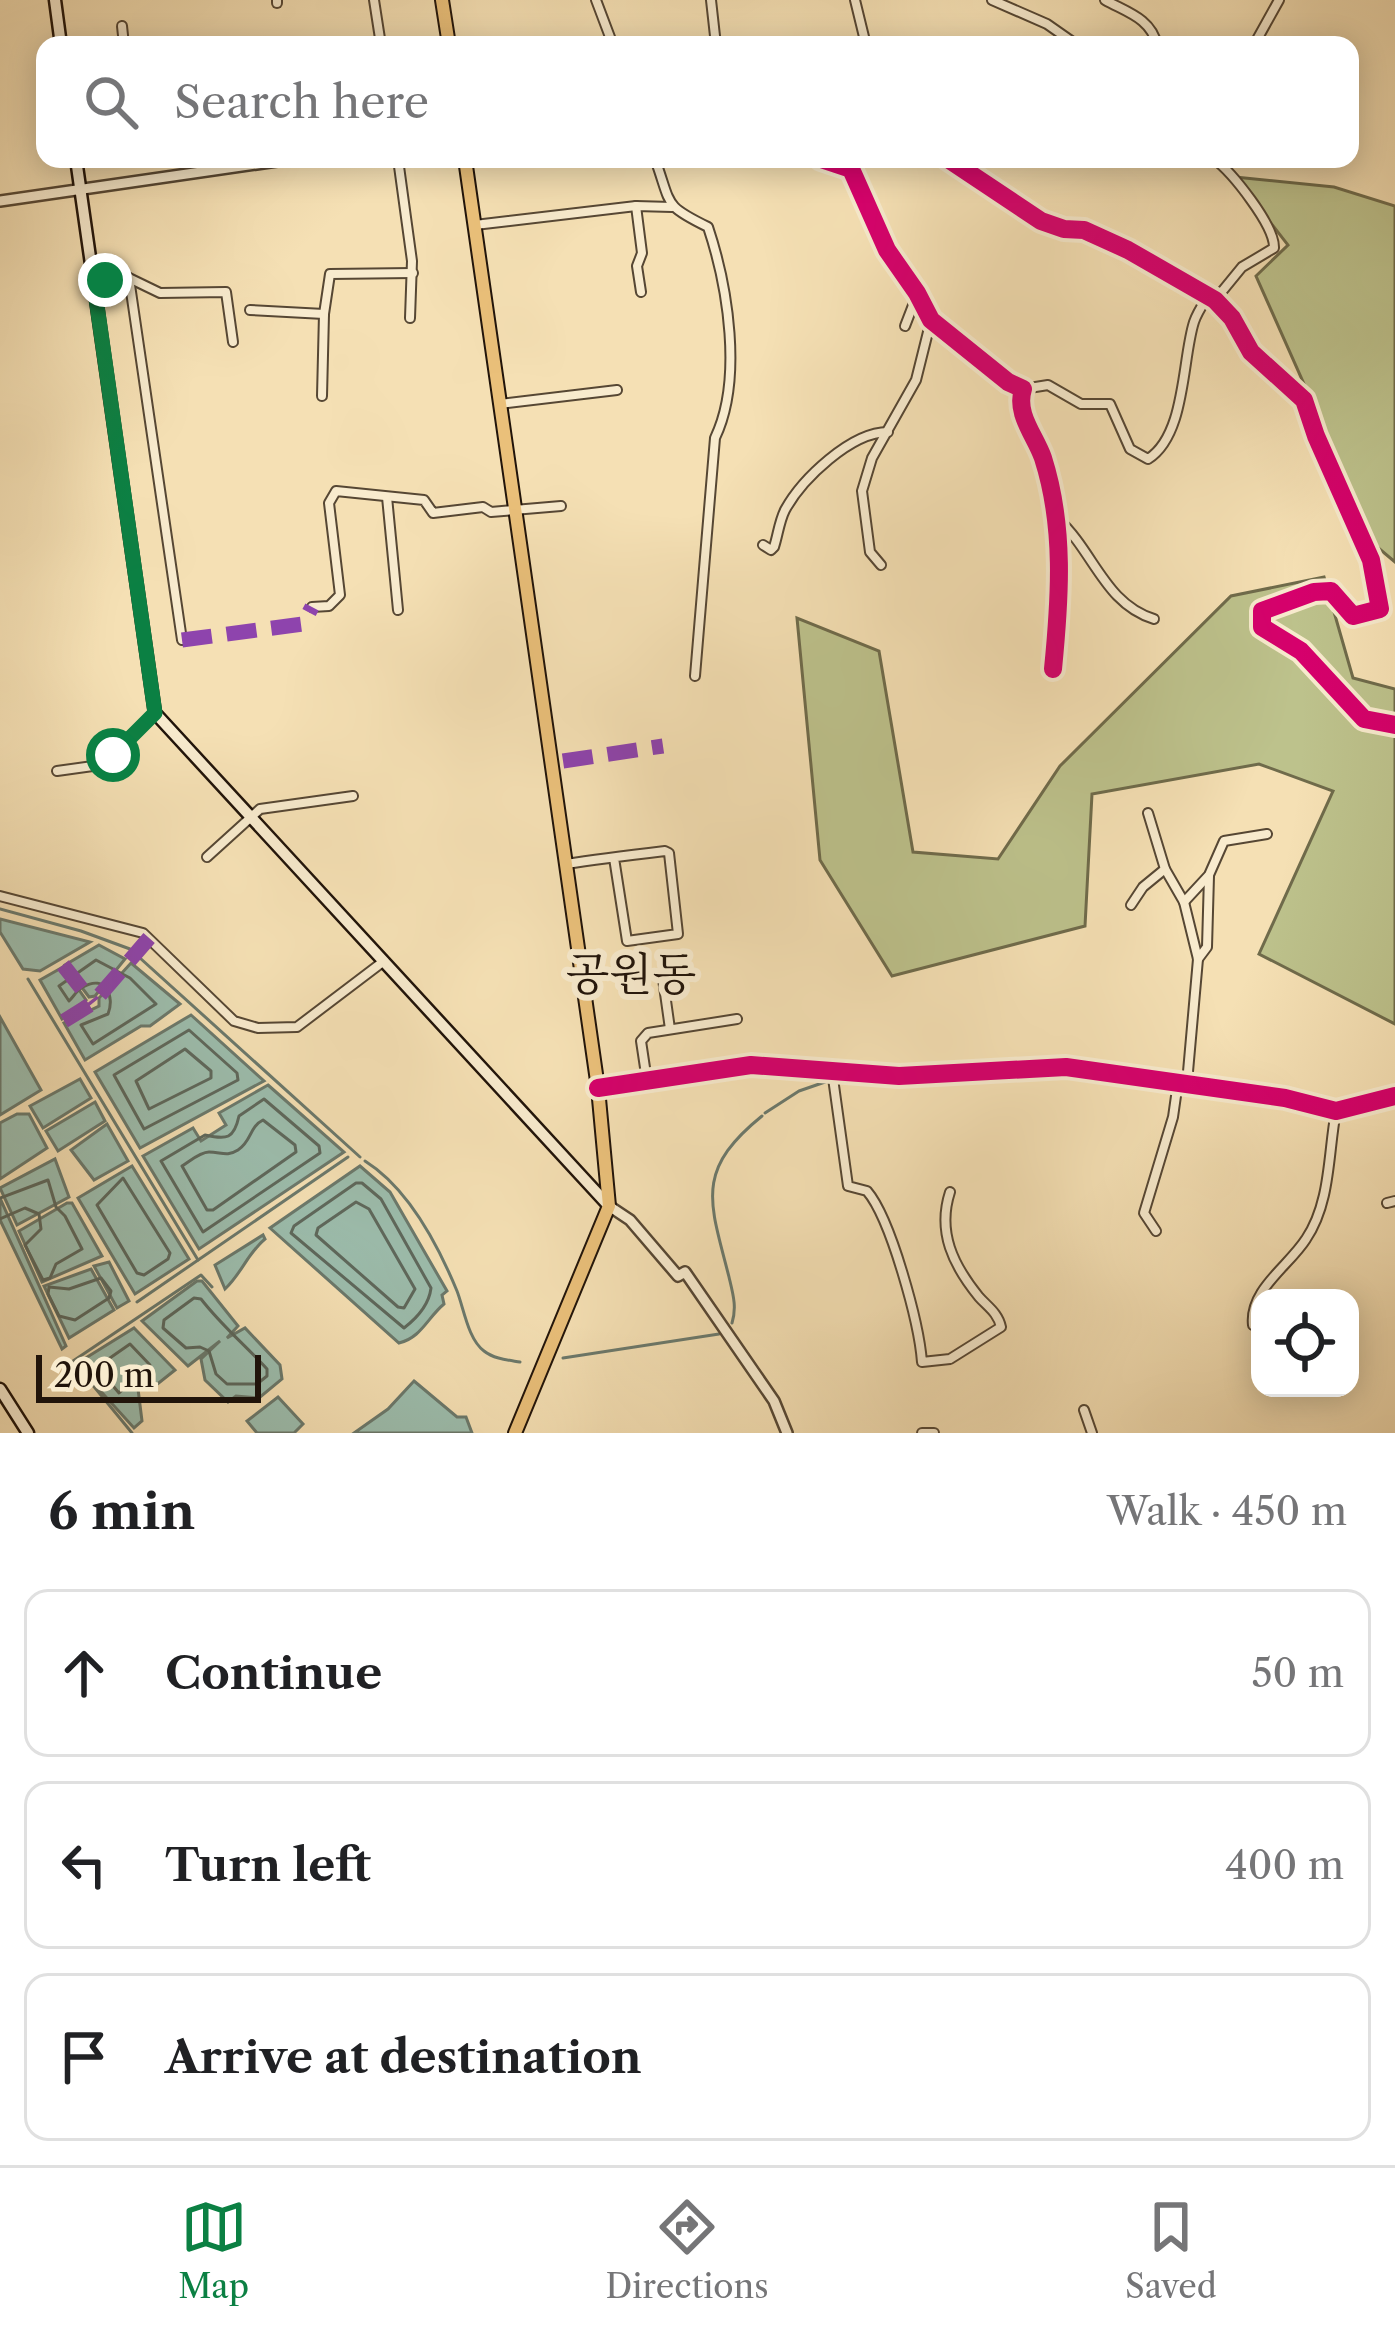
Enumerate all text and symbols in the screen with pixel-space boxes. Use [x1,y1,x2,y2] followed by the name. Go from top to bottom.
[36,36,1359,168] search box
[78,69,144,135] icon: search
[174,74,429,130] text: Search here
[78,253,132,307] route end
[86,728,140,782] route start
[566,946,696,1002] district label: 공원동
[1251,1289,1359,1397] map controls
[1251,1289,1359,1397] button: locate
[36,1349,261,1402] scale bar
[54,1355,154,1396] text: 200 m
[48,1480,195,1542] text: 6 min
[1107,1487,1347,1535] text: Walk · 450 m
[51,1640,117,1706] icon: ahead
[165,1645,382,1701] text: Continue
[1251,1649,1344,1697] text: 50 m
[51,1832,117,1898] icon: left
[165,1837,371,1893] text: Turn left
[1225,1841,1344,1889] text: 400 m
[51,2024,117,2090] icon: arrive
[165,2029,642,2085] text: Arrive at destination
[178,2194,249,2307] tab: Map
[606,2194,769,2307] tab: Directions
[1125,2194,1217,2307] tab: Saved

